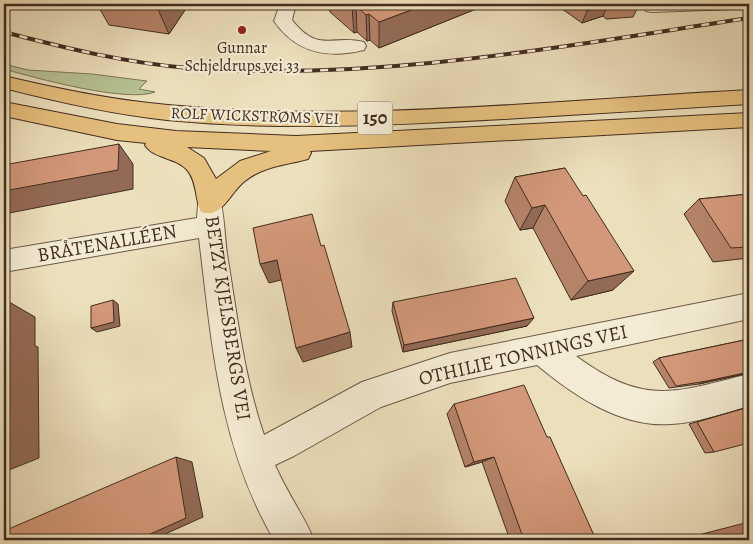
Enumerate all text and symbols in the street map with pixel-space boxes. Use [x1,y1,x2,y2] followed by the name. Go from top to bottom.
[236,24,248,36] marker: Gunnar Schjeldrups vei 33
[184,37,300,77] place label: Gunnar Schjeldrups vei 33
[170,102,340,130] street label: ROLF WICKSTRØMS VEI
[358,102,392,134] road number: 150
[198,214,258,422] street label: BETZY KJELSBERGS VEI
[35,217,179,269] street label: BRÅTENALLÉEN
[416,318,630,392] street label: OTHILIE TONNINGS VEI

